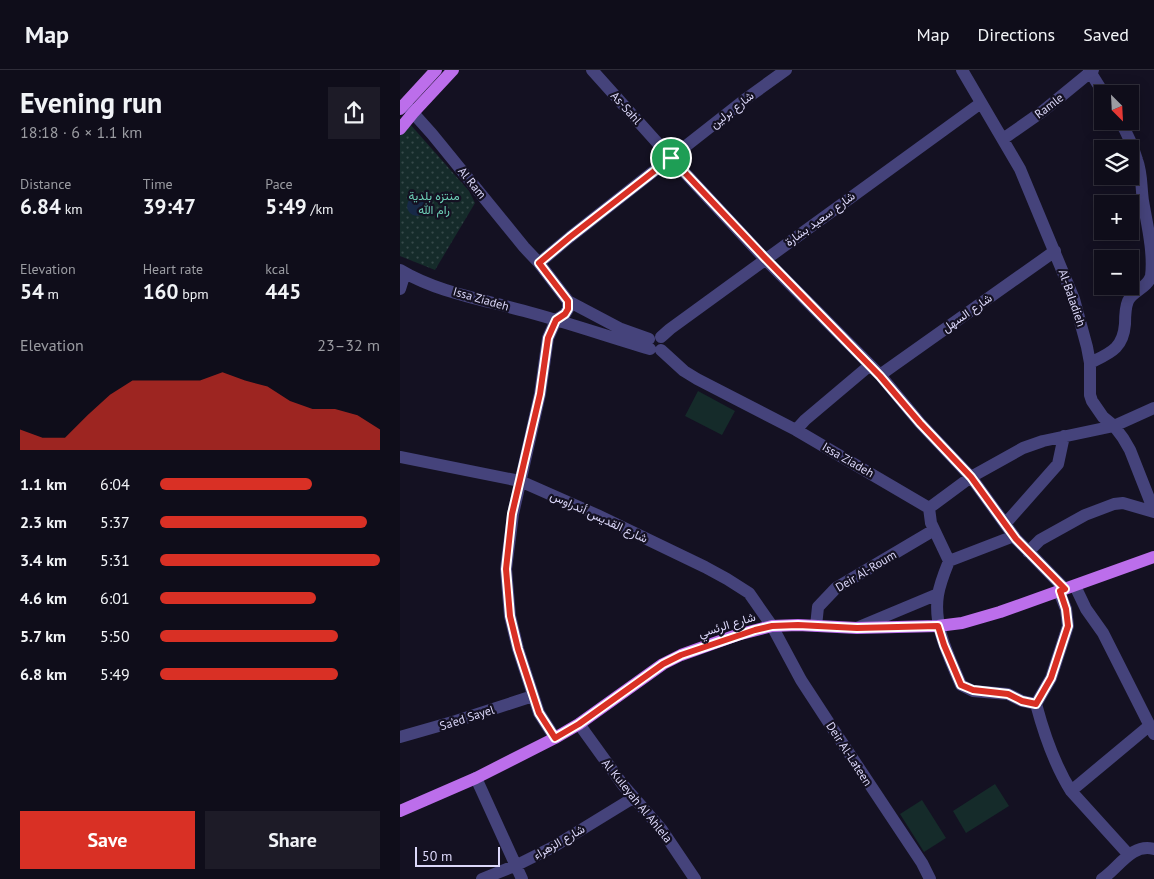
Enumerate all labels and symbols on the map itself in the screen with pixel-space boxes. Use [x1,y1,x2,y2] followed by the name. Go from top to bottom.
[1094,85,1139,130] north arrow
[608,88,645,127] street label: As-Sahl
[707,88,758,133] street label: شارع برلين
[1031,90,1066,121] street label: Ramle
[650,137,692,179] pin
[455,164,490,202] street label: Al Ram
[408,188,460,218] park label: منتزه بلدية رام الله
[782,188,859,251] street label: شارع سعيد بشارة
[1056,267,1089,328] street label: Al-Baladieh
[452,283,511,314] street label: Issa Ziadeh
[939,290,996,337] street label: شارع السهل
[820,439,877,480] street label: Issa Ziadeh
[547,487,650,548] street label: شارع القديس أندراوس
[833,547,899,595] street label: Deir Al-Roum
[696,609,758,643] street label: شارع الرئسي
[438,702,496,733] street label: Sa’ed Sayel
[823,719,876,789] street label: Deir Al-Lateen
[599,756,676,846] street label: Al Kuleyah Al Ahlela
[530,821,588,864] street label: شارع الزهراء
[415,844,500,867] scale bar

